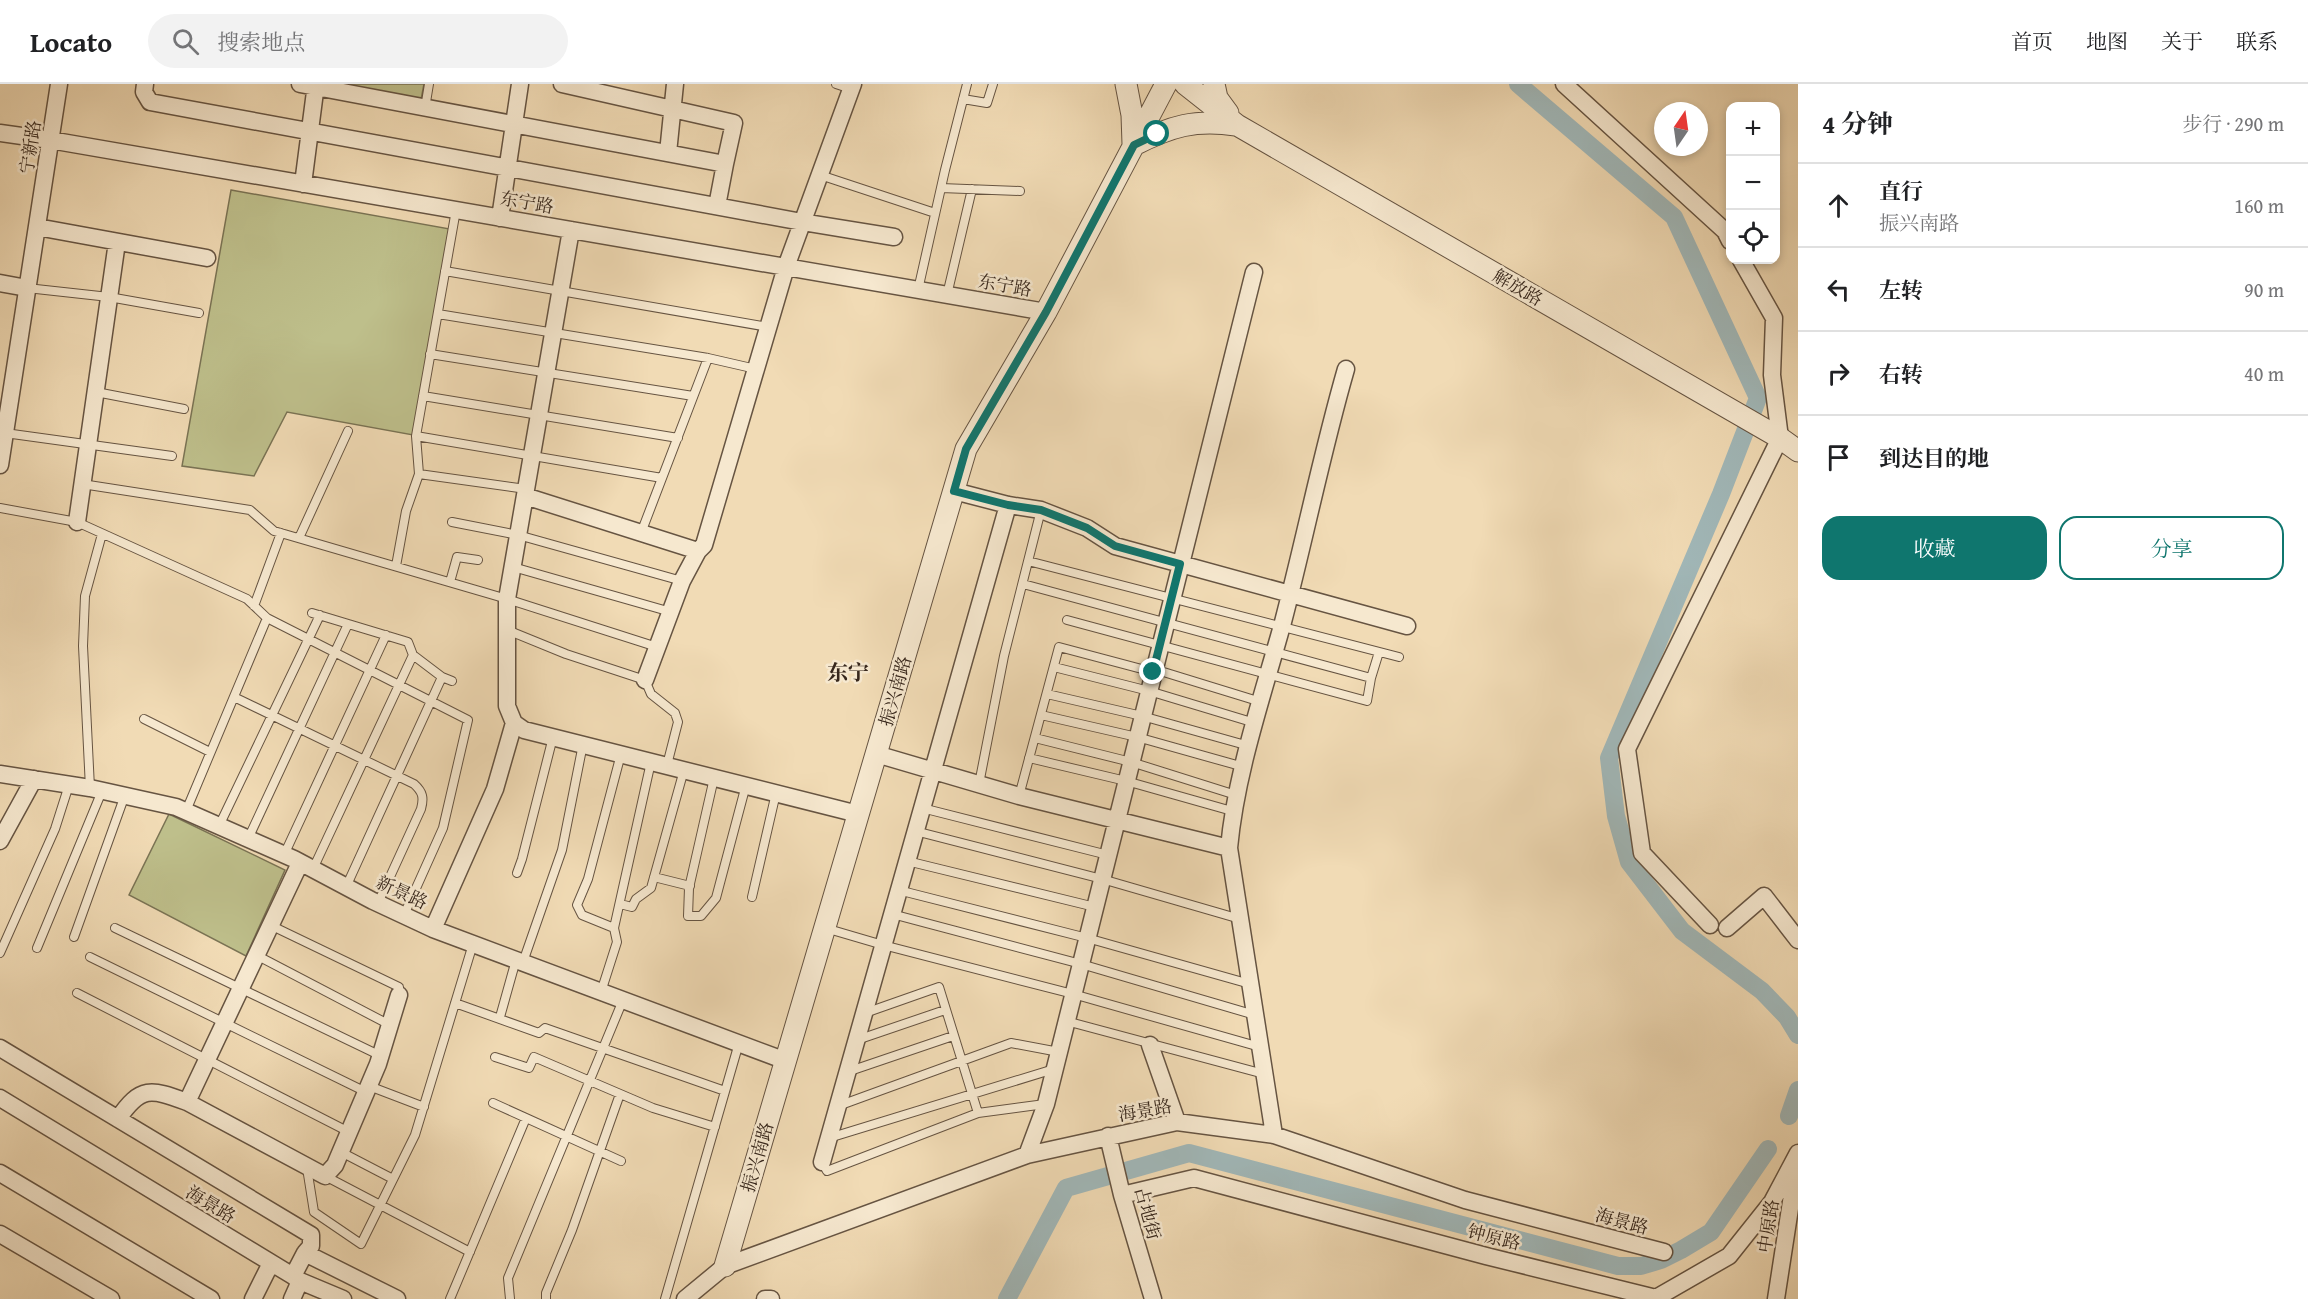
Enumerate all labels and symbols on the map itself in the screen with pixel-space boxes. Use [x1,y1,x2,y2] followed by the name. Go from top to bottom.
[1654,102,1708,156] north arrow
[12,118,48,176] street label: 宁新路
[1143,120,1169,146] route start
[498,184,556,220] street label: 东宁路
[1488,262,1548,312] street label: 解放路
[976,267,1034,303] street label: 东宁路
[872,653,918,729] street label: 振兴南路
[827,657,869,688] district label: 东宁
[1139,658,1165,684] route end
[372,868,432,916] street label: 新景路
[1116,1092,1174,1128] street label: 海景路
[734,1119,780,1195] street label: 振兴南路
[181,1179,241,1229] street label: 海景路
[1128,1183,1168,1243] street label: 占地街
[1750,1197,1786,1255] street label: 中原路
[1592,1201,1652,1241] street label: 海景路
[1465,1217,1523,1257] street label: 钟原路

